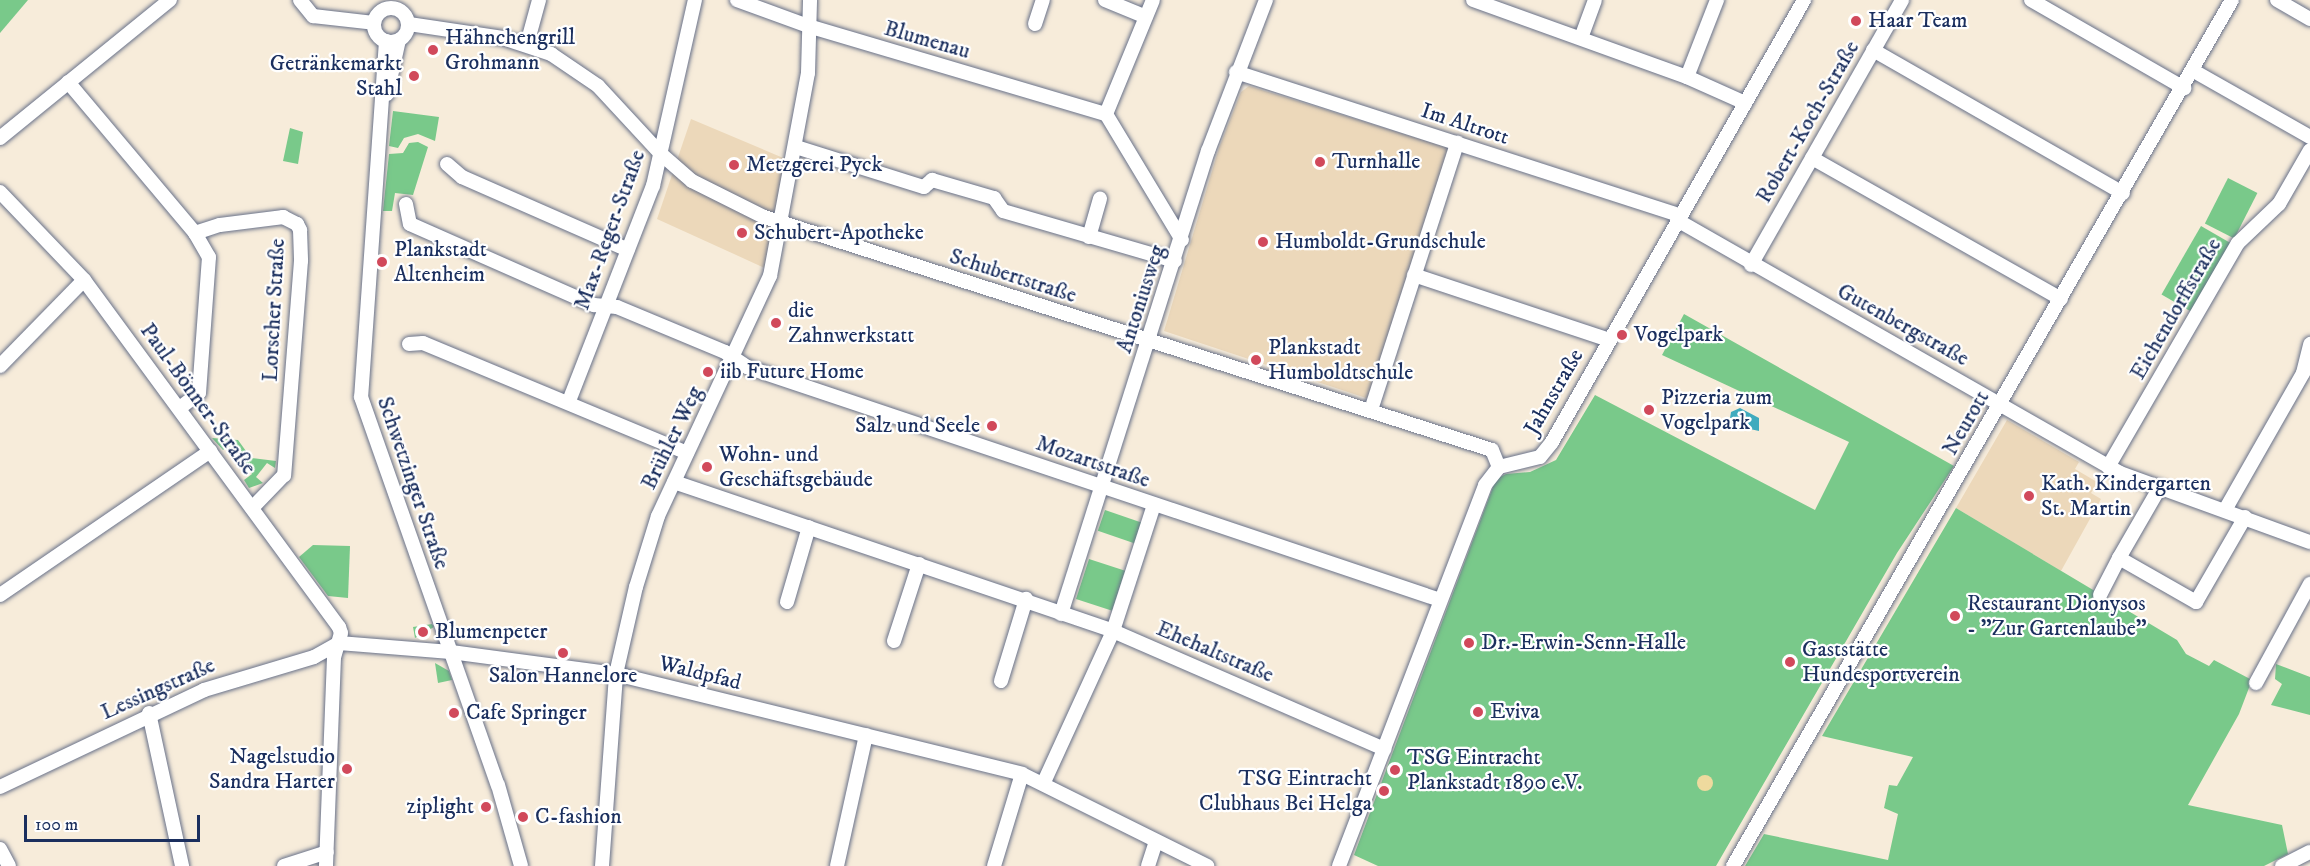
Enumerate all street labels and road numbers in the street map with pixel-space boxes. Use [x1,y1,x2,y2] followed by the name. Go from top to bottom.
[881,15,973,65] street label: Blumenau
[1751,36,1865,208] street label: Robert-Koch-Straße
[1418,97,1512,151] street label: Im Altrott
[569,146,651,314] street label: Max-Reger-Straße
[2125,234,2227,384] street label: Eichendorffstraße
[257,238,291,382] street label: Lorscher Straße
[1111,242,1171,356] street label: Antoniusweg
[946,243,1080,309] street label: Schubertstraße
[1833,278,1973,372] street label: Gutenbergstraße
[134,318,262,480] street label: Paul-Bönner-Straße
[1519,344,1589,440] street label: Jahnstraße
[636,382,708,494] street label: Brühler Weg
[1937,386,1995,460] street label: Neurott
[371,393,455,573] street label: Schwetzinger Straße
[1032,430,1154,494] street label: Mozartstraße
[1152,615,1278,689] street label: Ehehaltstraße
[656,650,744,696] street label: Waldpfad
[97,652,219,726] street label: Lessingstraße

